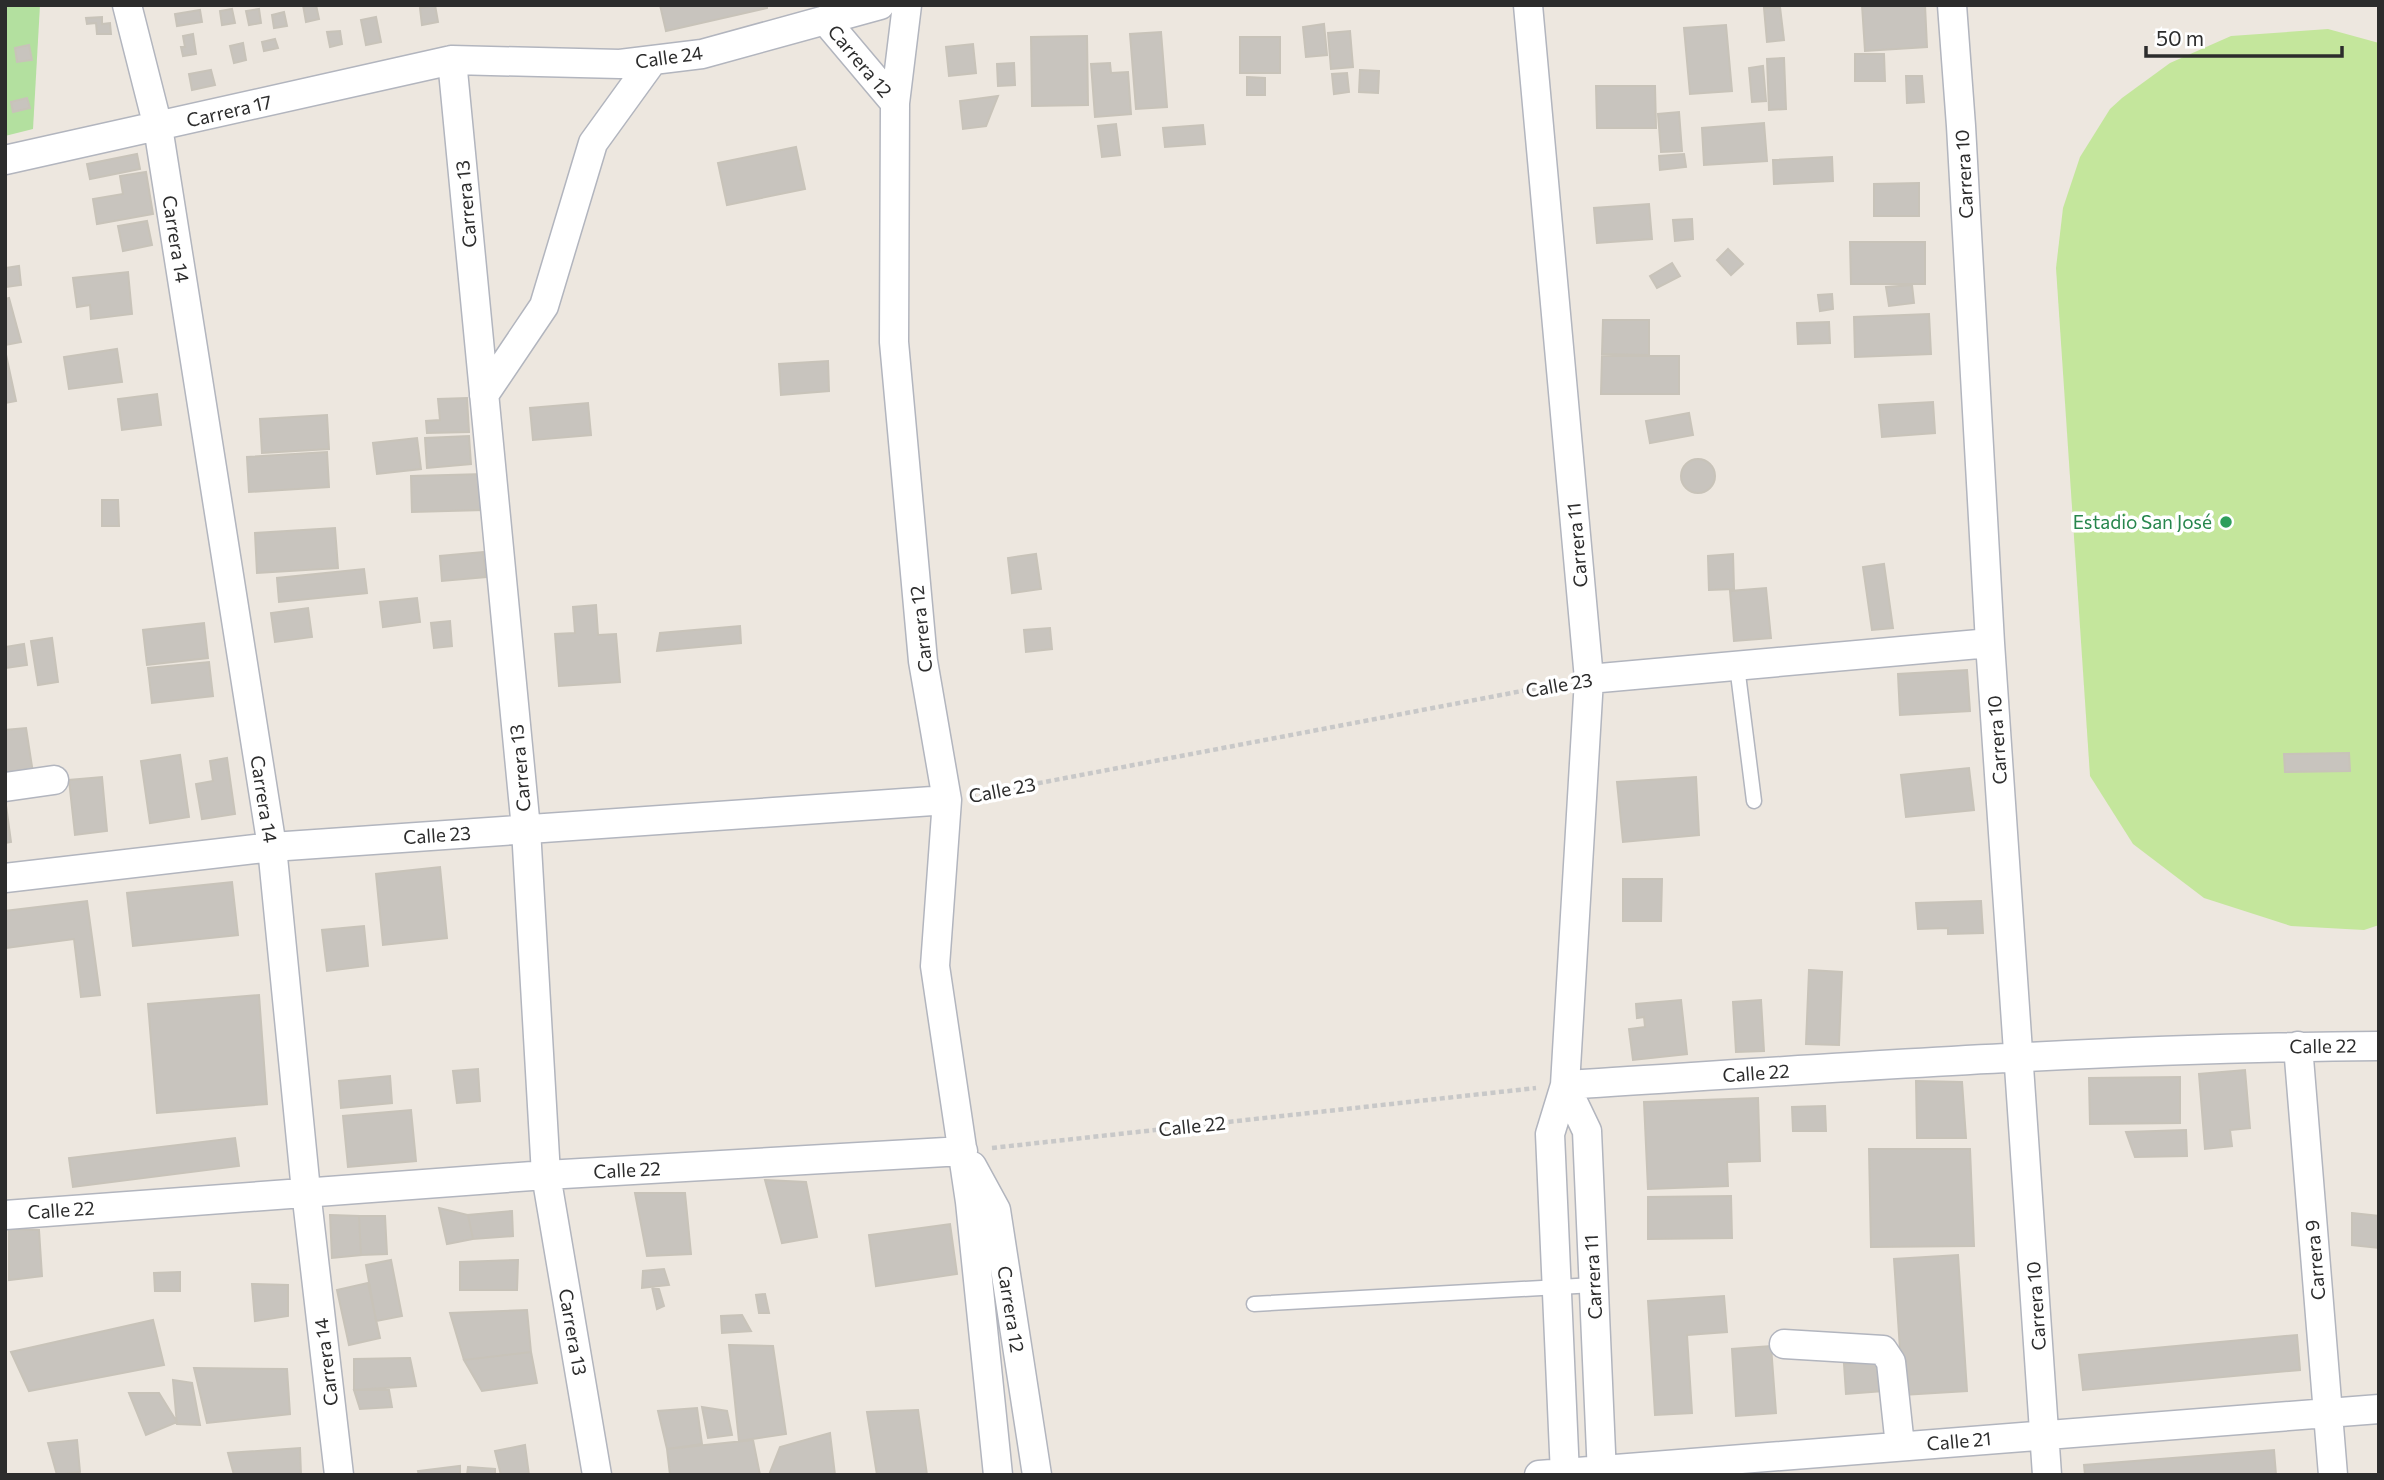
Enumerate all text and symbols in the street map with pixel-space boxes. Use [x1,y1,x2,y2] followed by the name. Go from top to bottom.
[2146,14,2342,58] scale bar
[823,20,897,102] street label: Carrera 12
[2156,25,2204,50] text: 50 m
[634,40,704,73] street label: Calle 24
[184,90,274,131] street label: Carrera 17
[1950,129,1977,219] street label: Carrera 10
[450,159,481,249] street label: Carrera 13
[158,194,195,284] street label: Carrera 14
[1561,502,1592,588] street label: Carrera 11
[2073,510,2212,533] place label: Estadio San José
[2218,514,2234,530] marker: Estadio San José
[904,584,937,674] street label: Carrera 12
[1524,667,1594,702] street label: Calle 23
[1982,695,2011,785] street label: Carrera 10
[504,723,535,813] street label: Carrera 13
[246,754,283,844] street label: Carrera 14
[967,772,1037,807] street label: Calle 23
[402,821,472,848] street label: Calle 23
[2289,1033,2357,1058] street label: Calle 22
[1722,1059,1790,1086] street label: Calle 22
[1157,1111,1227,1140] street label: Calle 22
[593,1156,661,1183] street label: Calle 22
[27,1196,95,1223] street label: Calle 22
[2300,1219,2329,1301] street label: Carrera 9
[1579,1234,1606,1320] street label: Carrera 11
[2021,1261,2050,1351] street label: Carrera 10
[993,1264,1030,1354] street label: Carrera 12
[555,1287,592,1377] street label: Carrera 13
[309,1317,342,1407] street label: Carrera 14
[1926,1426,1992,1455] street label: Calle 21

